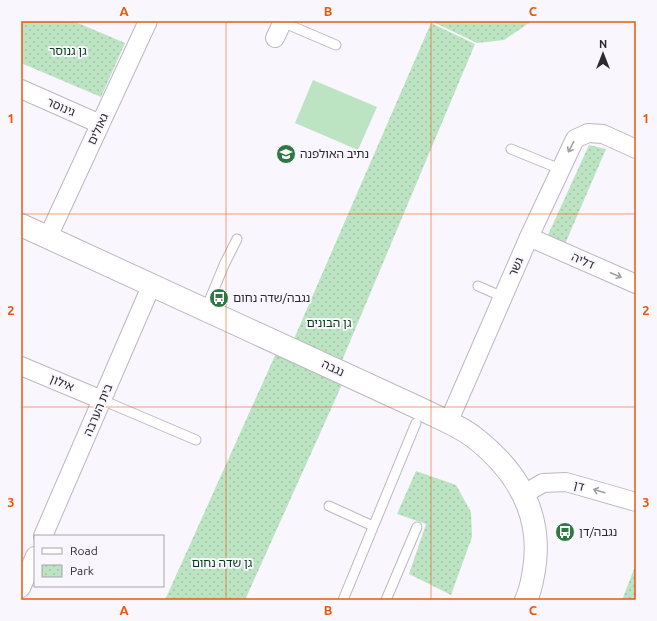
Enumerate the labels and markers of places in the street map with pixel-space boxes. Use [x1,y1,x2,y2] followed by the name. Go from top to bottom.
[275,143,297,165] school or university icon: נתיב האולפנה
[300,147,369,160] place label: נתיב האולפנה
[208,287,230,309] bus stop icon: נגבה/שדה נחום
[233,291,310,304] place label: נגבה/שדה נחום
[554,521,576,543] bus stop icon: נגבה/דן
[579,525,617,538] place label: נגבה/דן

